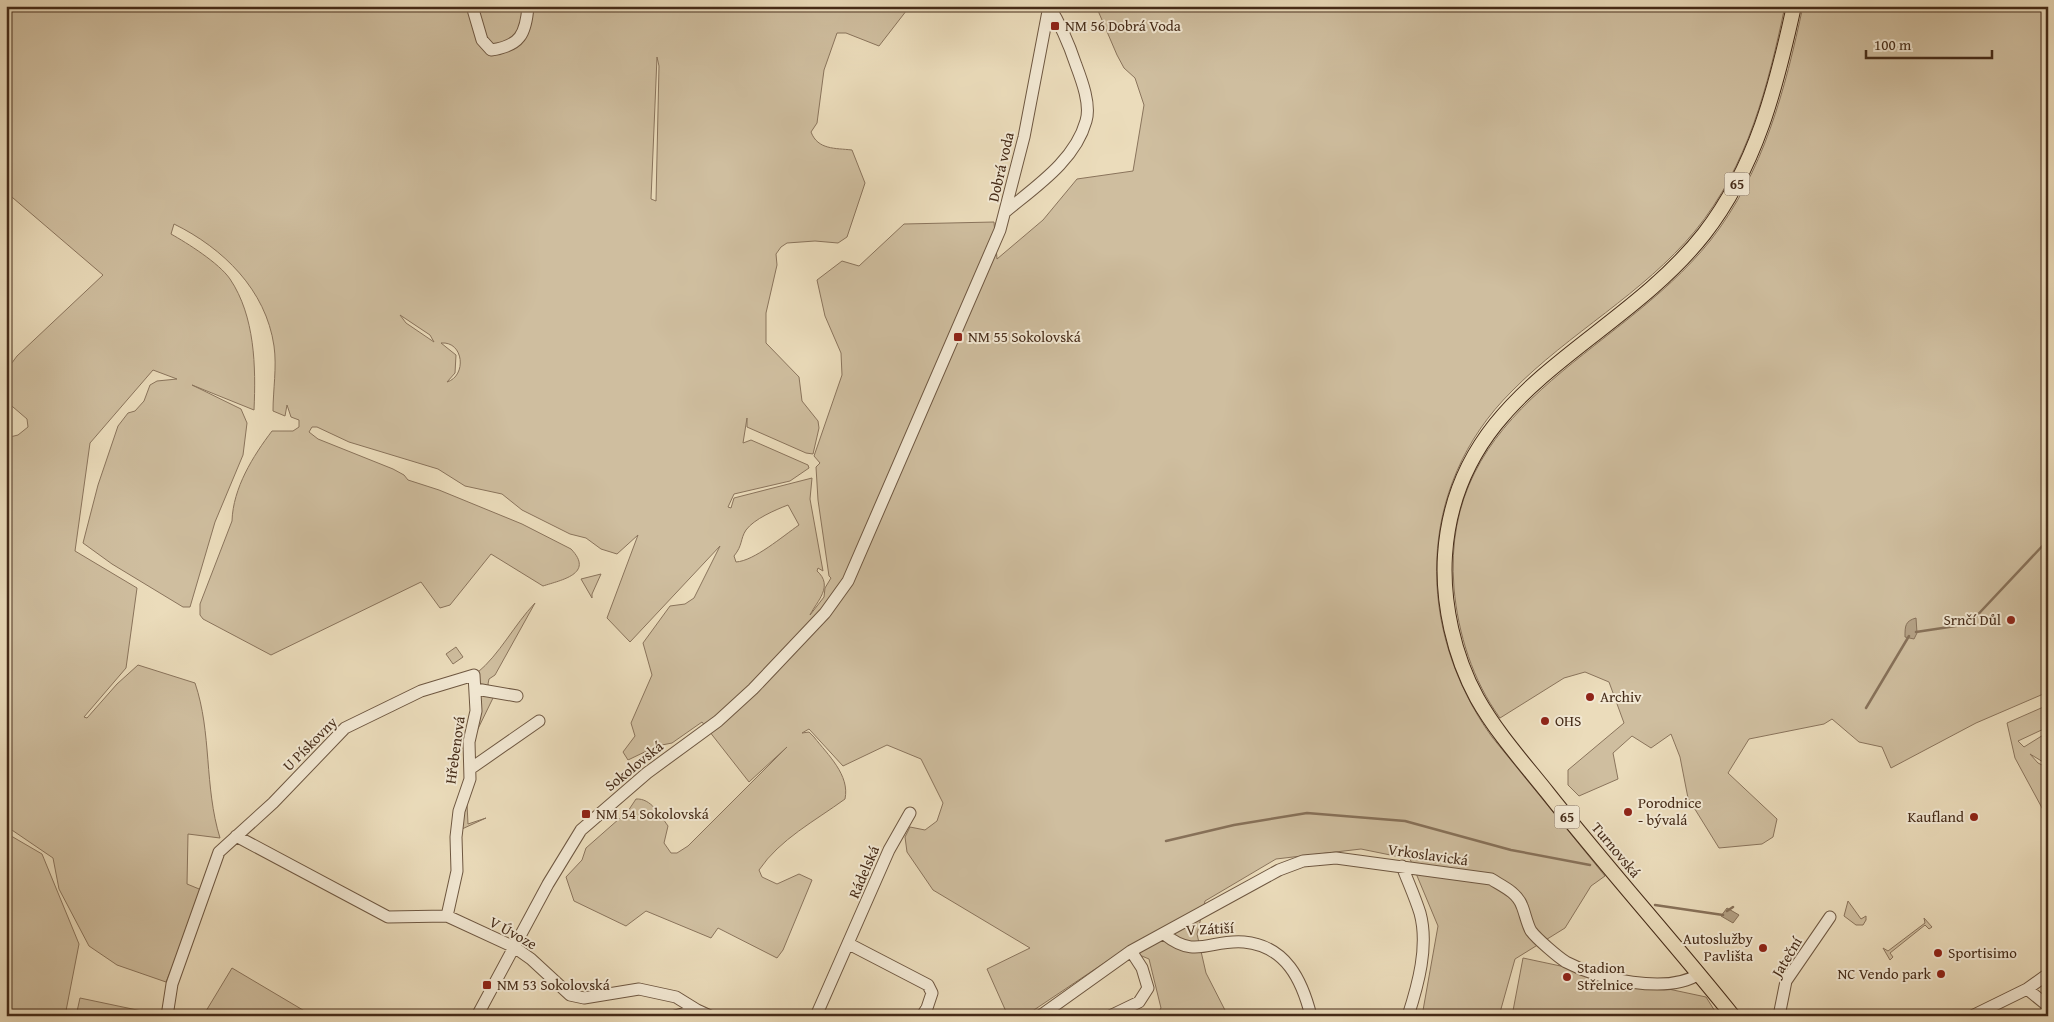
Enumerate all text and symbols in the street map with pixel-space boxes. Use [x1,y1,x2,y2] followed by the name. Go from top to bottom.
[1065,15,1181,36] place label: NM 56 Dobrá Voda
[1049,20,1061,32] marker: NM 56 Dobrá Voda
[1866,28,1993,60] scale bar
[1874,34,1912,55] text: 100 m
[982,130,1019,204] street label: Dobrá voda
[1724,172,1750,195] road number: 65
[968,326,1081,347] place label: NM 55 Sokolovská
[952,331,964,343] marker: NM 55 Sokolovská
[1943,609,2001,630] place label: Srnčí Důl
[2005,614,2017,626] marker: Srnčí Důl
[1600,686,1642,707] place label: Archiv
[1584,691,1596,703] marker: Archiv
[1555,710,1581,731] place label: OHS
[278,711,342,776] street label: U Pískovny
[439,715,470,785] street label: Hřebenová
[1539,715,1551,727] marker: OHS
[600,736,667,796] street label: Sokolovská
[1638,792,1702,830] place label: Porodnice - bývalá
[596,803,709,824] place label: NM 54 Sokolovská
[1554,806,1580,829] road number: 65
[1622,806,1634,818] marker: Porodnice - bývalá
[1907,806,1964,827] place label: Kaufland
[580,808,592,820] marker: NM 54 Sokolovská
[1968,811,1980,823] marker: Kaufland
[1587,817,1646,882] street label: Turnovská
[1387,838,1470,871] street label: Vrkoslavická
[843,842,884,902] street label: Rádelská
[486,911,541,954] street label: V Úvoze
[1186,917,1235,940] street label: V Zátiší
[1683,928,1754,966] place label: Autoslužby Pavlišta
[1765,932,1807,982] street label: Jateční
[1757,942,1769,954] marker: Autoslužby Pavlišta
[1948,942,2017,963] place label: Sportisimo
[1932,947,1944,959] marker: Sportisimo
[1577,957,1633,995] place label: Stadion Střelnice
[1837,963,1931,984] place label: NC Vendo park
[1935,968,1947,980] marker: NC Vendo park
[1561,971,1573,983] marker: Stadion Střelnice
[497,974,610,995] place label: NM 53 Sokolovská
[481,979,493,991] marker: NM 53 Sokolovská

